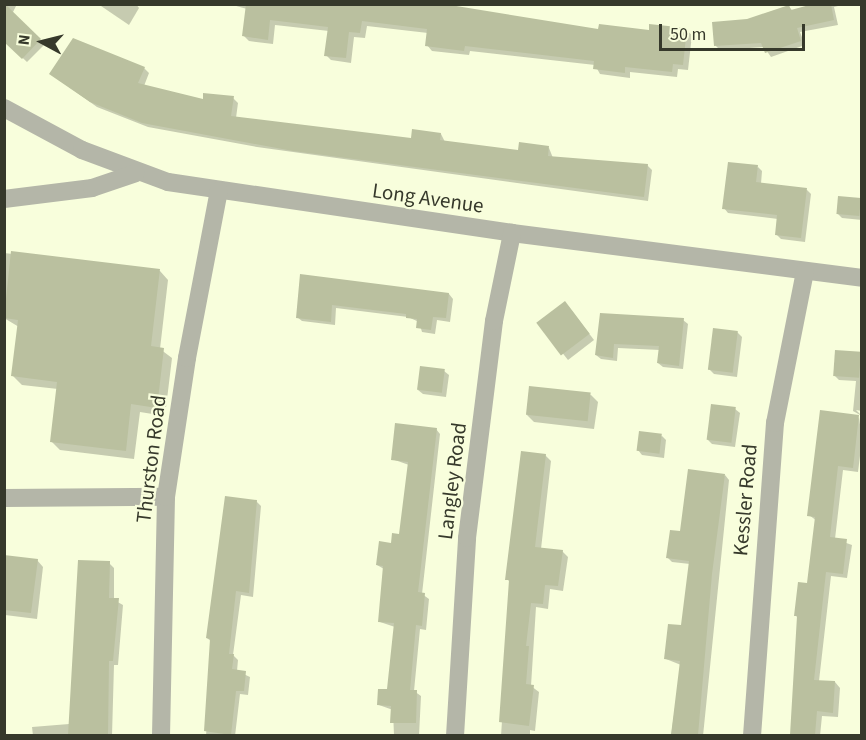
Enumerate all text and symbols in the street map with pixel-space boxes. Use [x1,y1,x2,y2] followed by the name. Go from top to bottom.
[12,12,72,72] north arrow
[662,12,808,50] scale bar
[670,22,706,47] text: 50 m
[13,33,36,46] text: N
[371,178,485,218] street label: Long Avenue
[131,394,171,524] street label: Thurston Road
[432,421,472,541] street label: Langley Road
[728,443,762,557] street label: Kessler Road

